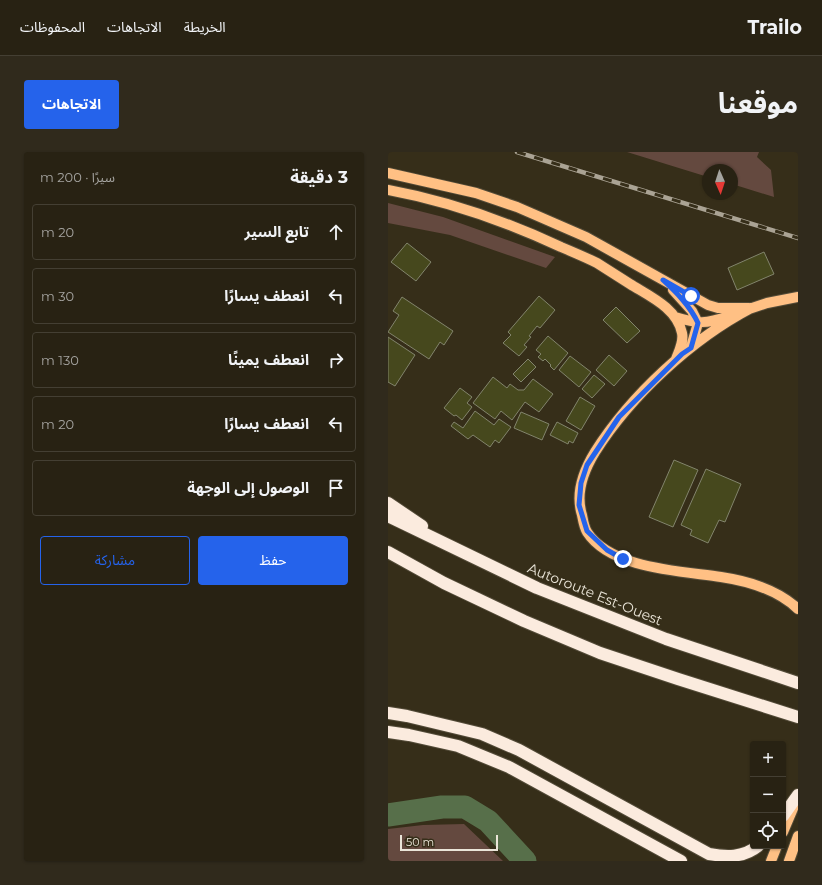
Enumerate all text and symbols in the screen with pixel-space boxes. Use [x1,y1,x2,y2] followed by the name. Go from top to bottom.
[747,16,802,39] text: Trailo
[20,18,85,36] text: المحفوظات
[107,18,162,36] text: الاتجاهات
[184,18,226,36] text: الخريطة
[24,80,119,129] button: الاتجاهات
[718,86,798,120] text: موقعنا
[702,164,738,200] north arrow
[290,167,348,187] text: 3 دقيقة
[40,169,115,185] text: سيرًا · 200 m
[325,221,347,243] icon: ahead
[245,222,309,241] text: تابع السير
[41,224,74,240] text: 20 m
[325,285,347,307] icon: left
[224,286,309,305] text: انعطف يسارًا
[682,287,700,305] route start
[41,288,74,304] text: 30 m
[325,349,347,371] icon: right
[228,350,309,369] text: انعطف يمينًا
[41,352,79,368] text: 130 m
[325,413,347,435] icon: left
[224,414,309,433] text: انعطف يسارًا
[41,416,74,432] text: 20 m
[325,477,347,499] icon: arrive
[187,478,309,497] text: الوصول إلى الوجهة
[40,536,190,585] button: مشاركة
[198,536,348,585] button: حفظ
[614,550,632,568] route end
[525,559,665,629] street label: Autoroute Est-Ouest
[750,741,786,849] map controls
[750,741,786,777] button: +
[750,777,786,813] button: −
[750,813,786,849] button: locate
[400,833,498,852] scale bar
[406,835,434,849] text: 50 m

